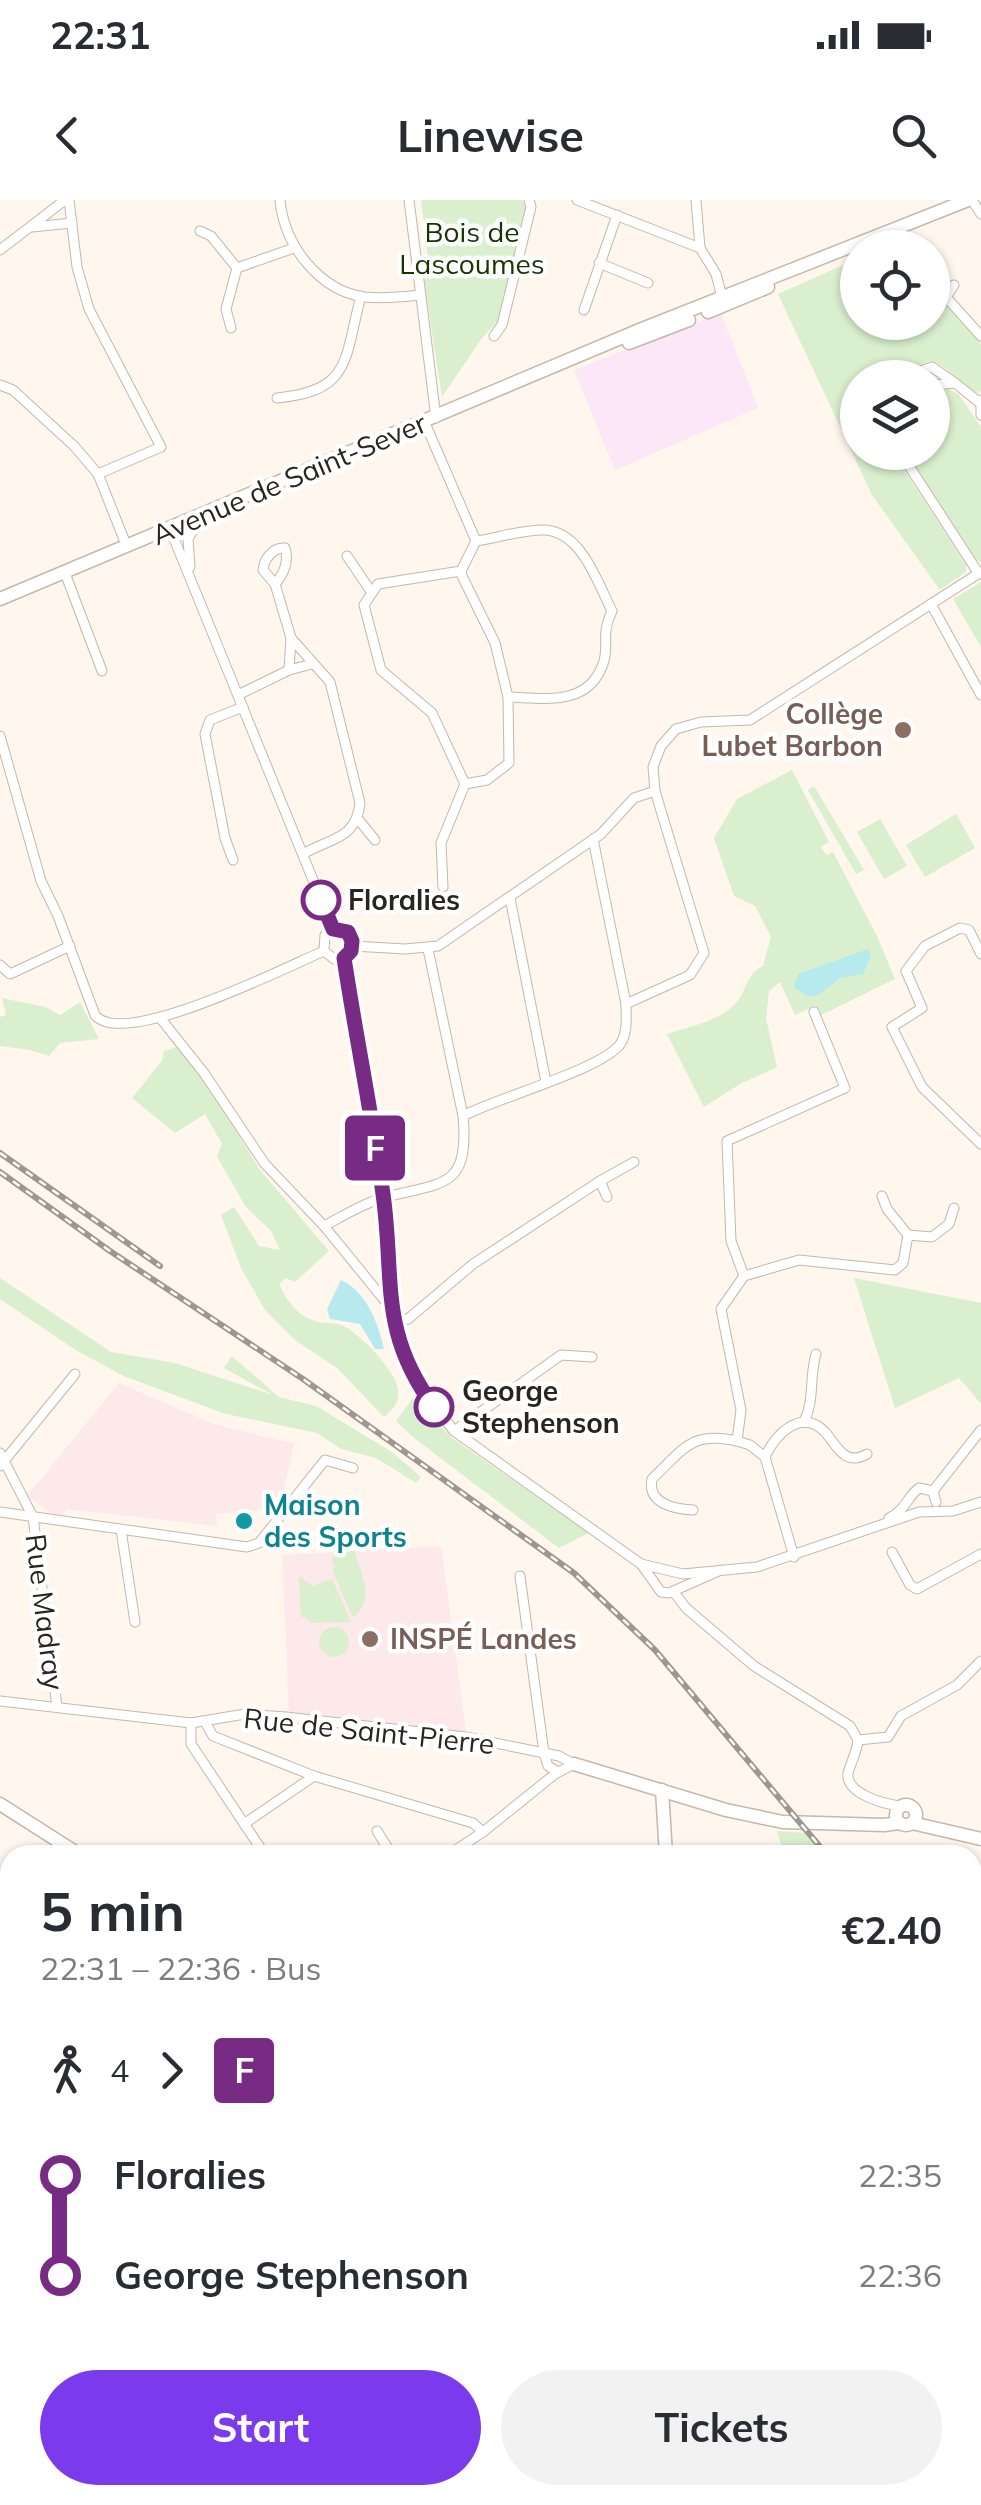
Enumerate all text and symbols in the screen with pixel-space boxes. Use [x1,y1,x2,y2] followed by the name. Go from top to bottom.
[50,11,151,59] text: 22:31
[397,107,584,163] text: Linewise
[40,108,95,163] icon: back
[886,108,941,163] icon: search
[399,214,545,281] park label: Bois de Lascoumes
[840,230,950,470] map controls
[840,230,950,340] button: locate
[840,360,950,470] button: layers
[146,404,432,552] street label: Avenue de Saint-Sever
[701,696,883,763] place label: Collège Lubet Barbon
[892,719,914,741] marker: Collège Lubet Barbon
[302,881,340,919] marker: Floralies
[348,882,460,917] place label: Floralies
[342,1116,408,1180] line badge: F
[365,1126,385,1170] text: F
[462,1373,620,1440] place label: George Stephenson
[415,1388,453,1426] marker: George Stephenson
[264,1487,407,1554] place label: Maison des Sports
[233,1510,255,1532] marker: Maison des Sports
[19,1532,72,1692] street label: Rue Madray
[390,1621,577,1656] place label: INSPÉ Landes
[359,1628,381,1650] marker: INSPÉ Landes
[242,1700,496,1761] street label: Rue de Saint-Pierre
[40,1876,185,1945] text: 5 min
[841,1906,942,1954] text: €2.40
[40,1948,321,1988] text: 22:31 – 22:36 · Bus
[40,2043,95,2098] icon: walk
[144,2043,199,2098] icon: forward
[234,2048,254,2092] text: F
[110,2050,129,2090] text: 4
[114,2151,266,2199] text: Floralies
[858,2155,942,2195] text: 22:35
[114,2251,469,2299] text: George Stephenson
[858,2255,942,2295] text: 22:36
[40,2370,481,2485] button: Start
[501,2370,942,2485] button: Tickets

